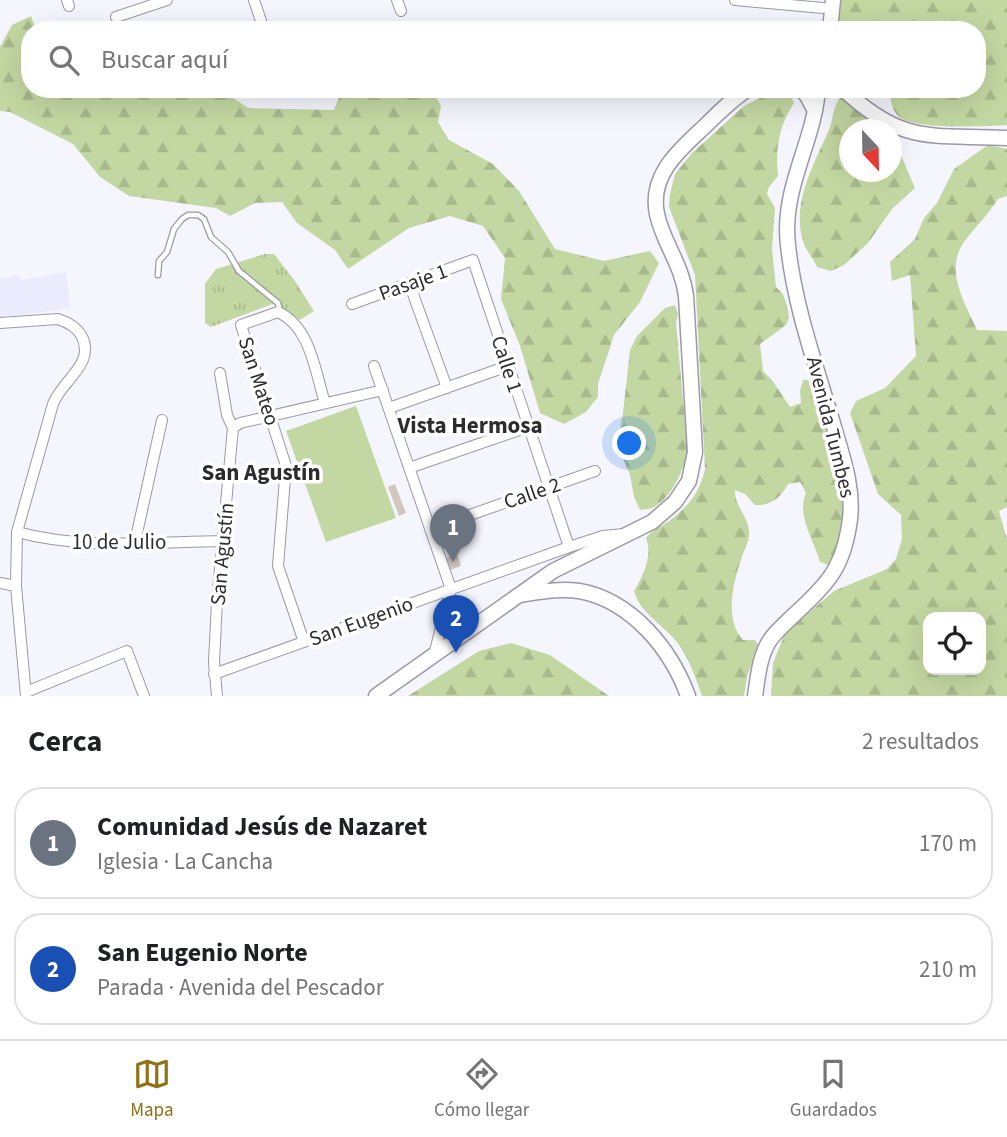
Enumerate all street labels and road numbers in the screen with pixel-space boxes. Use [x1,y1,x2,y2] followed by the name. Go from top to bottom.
[374,256,452,308] street label: Pasaje 1
[484,332,530,396] street label: Calle 1
[231,333,287,429] street label: San Mateo
[799,353,863,501] street label: Avenida Tumbes
[500,469,564,517] street label: Calle 2
[203,501,241,607] street label: San Agustín
[72,527,166,557] street label: 10 de Julio
[305,588,417,654] street label: San Eugenio

